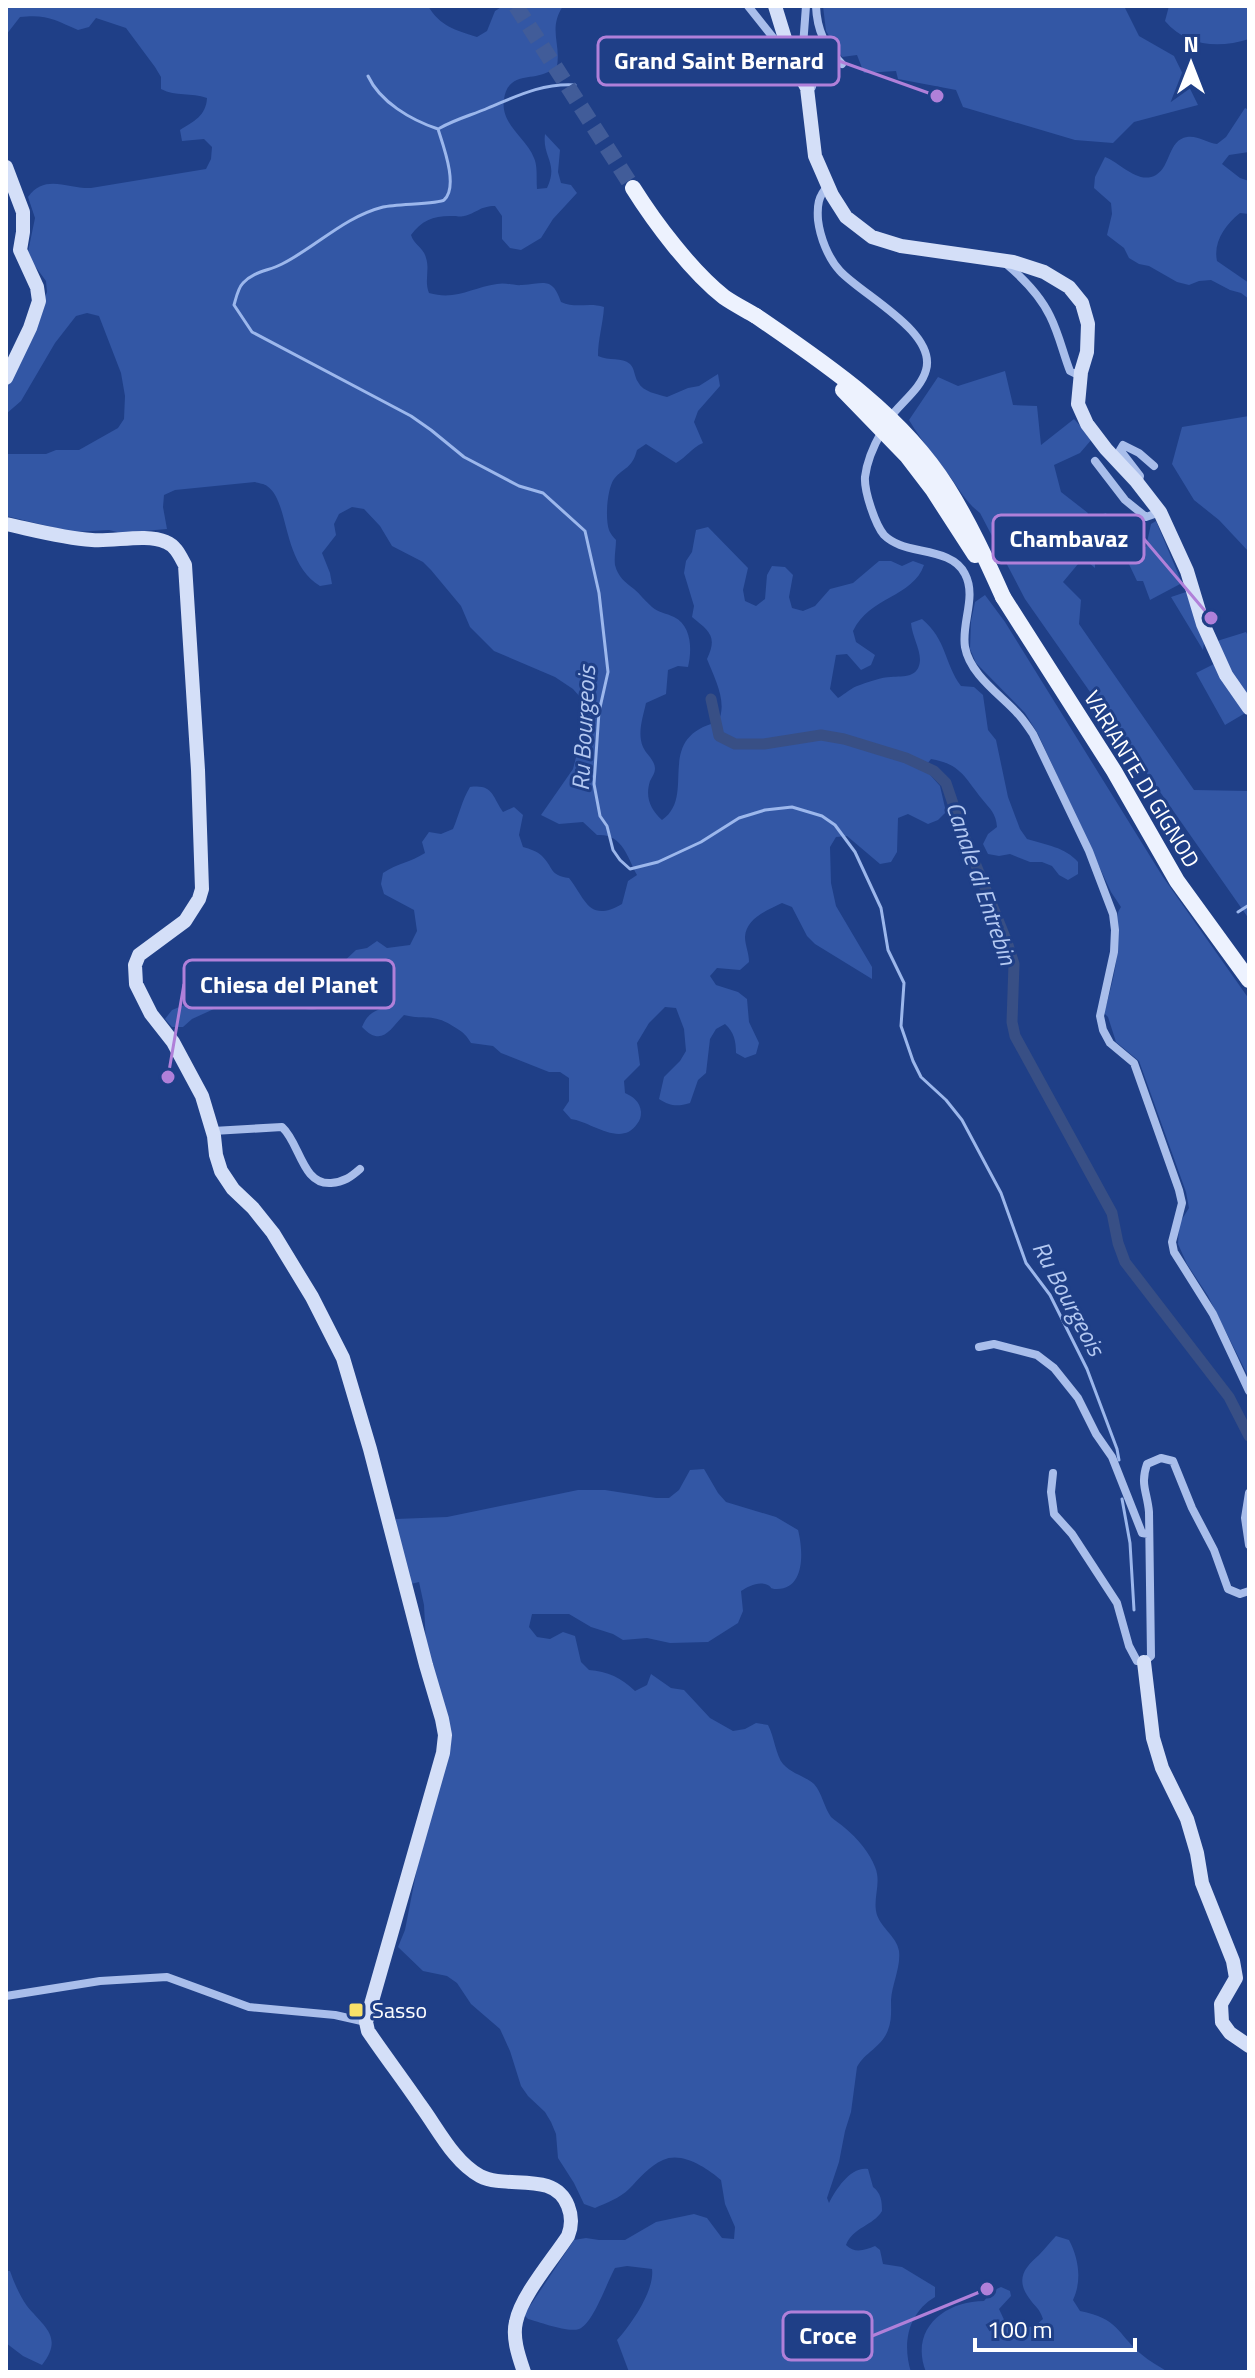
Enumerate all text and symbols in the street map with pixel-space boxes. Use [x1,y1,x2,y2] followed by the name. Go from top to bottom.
[1151,24,1231,104] north arrow
[1183,27,1199,61] text: N
[598,37,839,85] callout: Grand Saint Bernard
[614,42,824,78] text: Grand Saint Bernard
[993,515,1144,563] callout: Chambavaz
[1010,520,1128,556] text: Chambavaz
[562,663,604,792] water label: Ru Bourgeois
[1076,684,1208,874] street label: VARIANTE DI GIGNOD
[937,797,1027,970] water label: Canale di Entrebin
[184,960,394,1008] callout: Chiesa del Planet
[200,966,378,1002] text: Chiesa del Planet
[1024,1234,1115,1363] water label: Ru Bourgeois
[372,1993,427,2027] place label: Sasso
[347,2001,365,2019] marker: Sasso
[975,2302,1135,2352] scale bar
[987,2311,1053,2347] text: 100 m
[783,2312,872,2360] callout: Croce
[799,2317,857,2353] text: Croce

